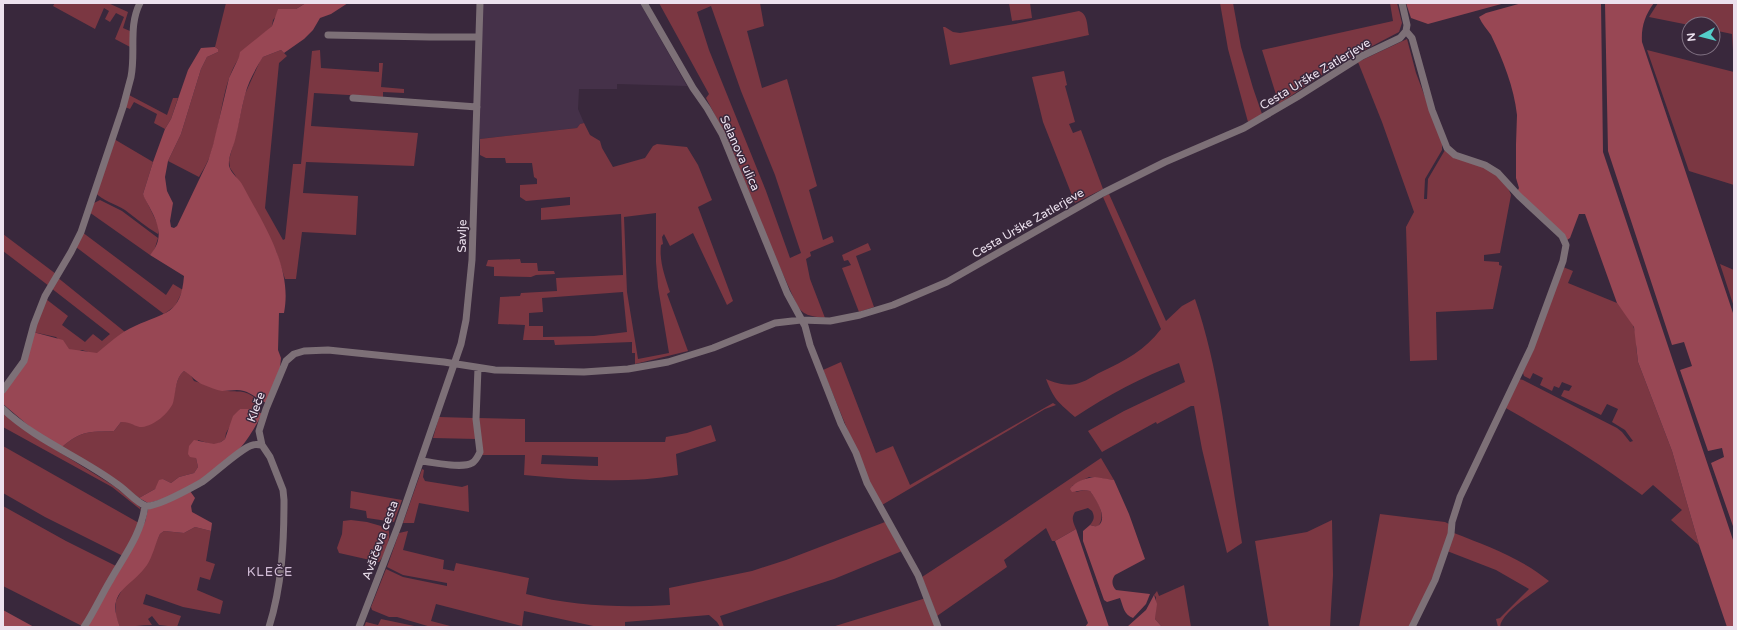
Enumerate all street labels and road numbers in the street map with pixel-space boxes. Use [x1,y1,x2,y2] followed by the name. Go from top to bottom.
[1257,35,1373,113] street label: Cesta Urške Zatlerjeve
[717,113,763,193] street label: Selanova ulica
[970,185,1087,261] street label: Cesta Urške Zatlerjeve
[455,219,469,253] street label: Savlje
[244,390,268,424] street label: Kleče
[359,499,401,581] street label: Avšičeva cesta

